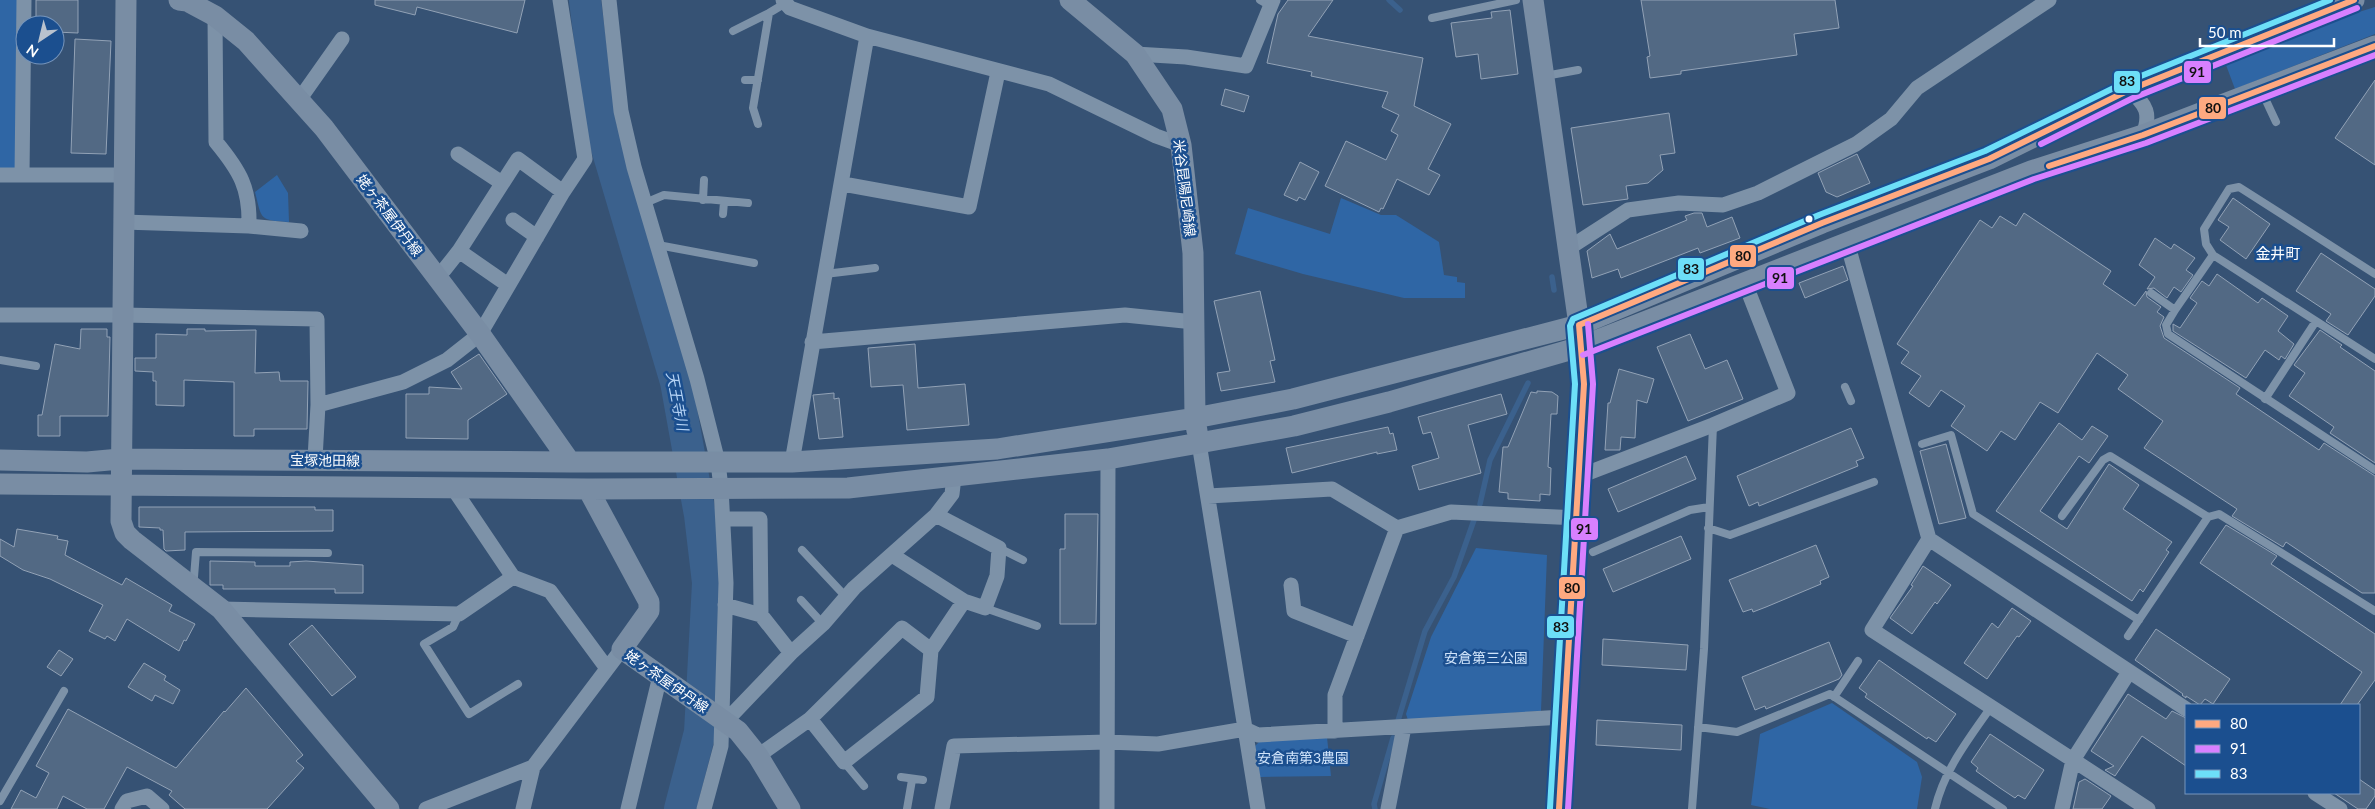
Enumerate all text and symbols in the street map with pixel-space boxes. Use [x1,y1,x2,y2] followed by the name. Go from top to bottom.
[15,15,65,65] north arrow
[2200,15,2334,47] scale bar
[2208,23,2242,41] text: 50 m
[23,41,42,61] text: N
[2183,60,2212,84] line badge: 91
[2189,63,2205,80] text: 91
[2113,70,2141,94] line badge: 83
[2119,72,2135,89] text: 83
[2198,96,2227,120] line badge: 80
[2205,99,2221,116] text: 80
[1171,138,1199,238] street label: 米谷昆陽尼崎線
[354,171,426,259] street label: 姥ヶ茶屋伊丹線
[1804,214,1814,224] unlabelled marker
[1729,244,1757,268] line badge: 80
[2255,244,2301,262] district label: 金井町
[1735,247,1751,264] text: 80
[1677,257,1705,281] line badge: 83
[1683,260,1699,277] text: 83
[1766,266,1795,290] line badge: 91
[1772,269,1788,286] text: 91
[663,370,693,434] water label: 天王寺川
[290,451,360,469] street label: 宝塚池田線
[1570,517,1599,541] line badge: 91
[1576,520,1592,537] text: 91
[1558,576,1586,600] line badge: 80
[1564,579,1580,596] text: 80
[1546,615,1575,639] line badge: 83
[1553,618,1569,635] text: 83
[622,646,712,716] street label: 姥ヶ茶屋伊丹線
[1444,649,1528,666] park label: 安倉第三公園
[2185,704,2360,794] legend
[2230,714,2248,732] text: 80
[2230,739,2247,757] text: 91
[1257,749,1349,766] park label: 安倉南第3農園
[2230,764,2247,782] text: 83

